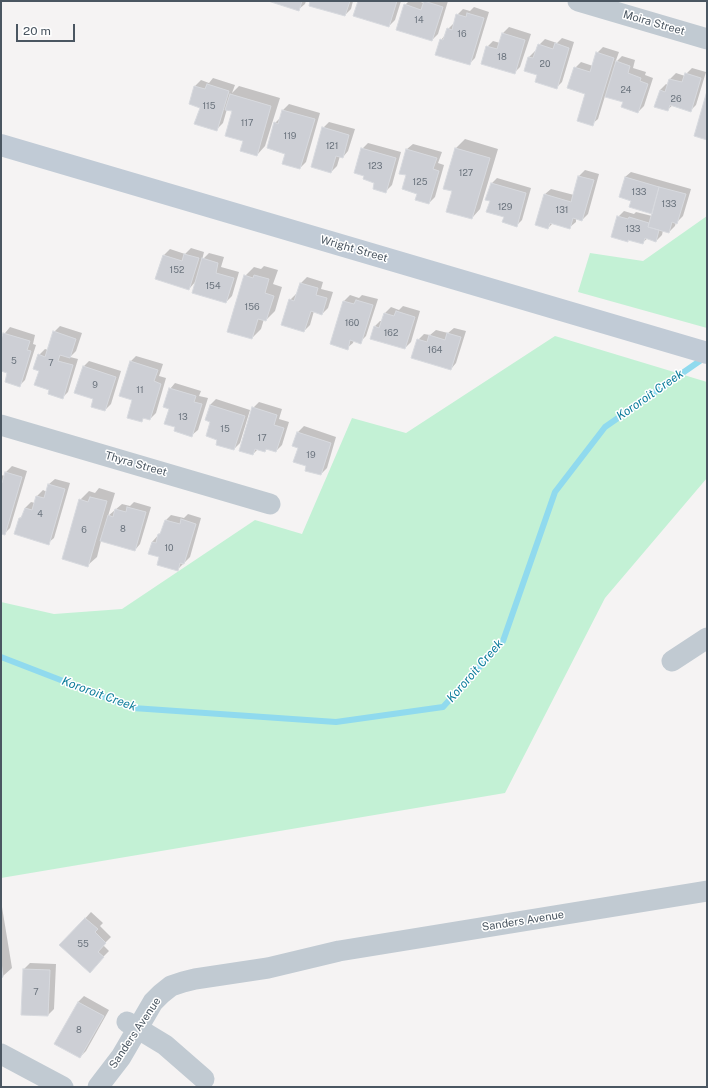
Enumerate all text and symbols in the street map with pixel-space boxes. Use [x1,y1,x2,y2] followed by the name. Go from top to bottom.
[622,8,686,38] street label: Moira Street
[414,15,424,25] house number: 14
[18,16,77,42] scale bar
[23,24,51,38] text: 20 m
[457,29,467,39] house number: 16
[497,52,507,62] house number: 18
[540,59,550,69] house number: 20
[620,85,632,95] house number: 24
[671,94,681,104] house number: 26
[202,101,216,111] house number: 115
[241,118,253,128] house number: 117
[284,131,296,141] house number: 119
[326,141,338,151] house number: 121
[368,161,382,171] house number: 123
[459,168,473,178] house number: 127
[413,177,427,187] house number: 125
[632,187,646,197] house number: 133
[662,199,676,209] house number: 133
[498,202,512,212] house number: 129
[556,205,568,215] house number: 131
[626,224,640,234] house number: 133
[319,233,389,265] street label: Wright Street
[170,265,184,275] house number: 152
[205,281,221,291] house number: 154
[244,302,260,312] house number: 156
[345,318,359,328] house number: 160
[384,328,398,338] house number: 162
[428,345,442,355] house number: 164
[11,356,17,366] house number: 5
[48,358,54,368] house number: 7
[614,367,686,423] water label: Kororoit Creek
[92,380,98,390] house number: 9
[136,385,144,395] house number: 11
[178,412,188,422] house number: 13
[220,424,230,434] house number: 15
[257,433,267,443] house number: 17
[104,449,168,479] street label: Thyra Street
[306,450,316,460] house number: 19
[37,509,43,519] house number: 4
[120,524,126,534] house number: 8
[81,525,87,535] house number: 6
[164,543,174,553] house number: 10
[444,637,506,705] water label: Kororoit Creek
[60,674,138,714] water label: Kororoit Creek
[481,908,565,934] street label: Sanders Avenue
[77,939,89,949] house number: 55
[33,987,39,997] house number: 7
[106,995,164,1071] street label: Sanders Avenue
[76,1025,82,1035] house number: 8

